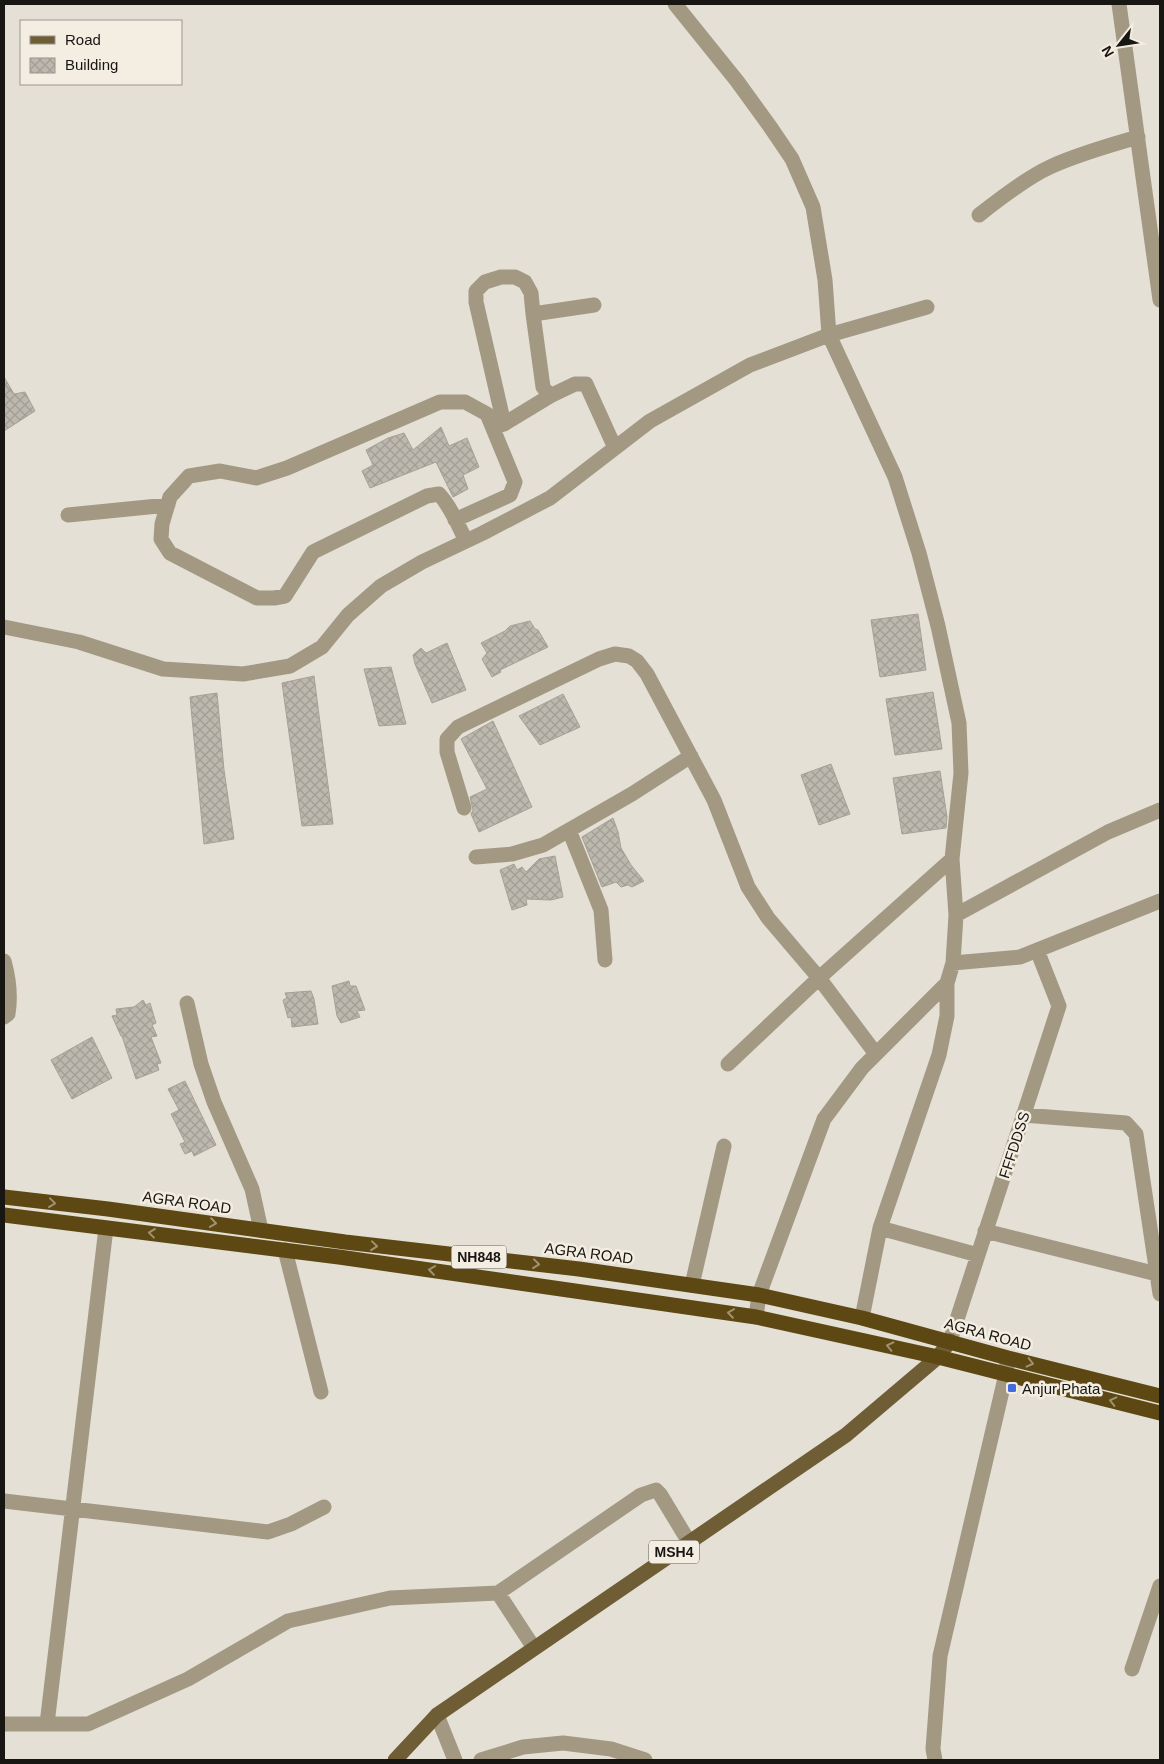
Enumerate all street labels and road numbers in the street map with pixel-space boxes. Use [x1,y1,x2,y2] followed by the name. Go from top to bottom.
[995,1109,1033,1181] street label: FFFDDSS
[142,1187,233,1217] street label: AGRA ROAD
[544,1239,634,1267] street label: AGRA ROAD
[452,1246,506,1268] road number: NH848
[943,1314,1033,1354] street label: AGRA ROAD
[649,1540,699,1564] road number: MSH4

